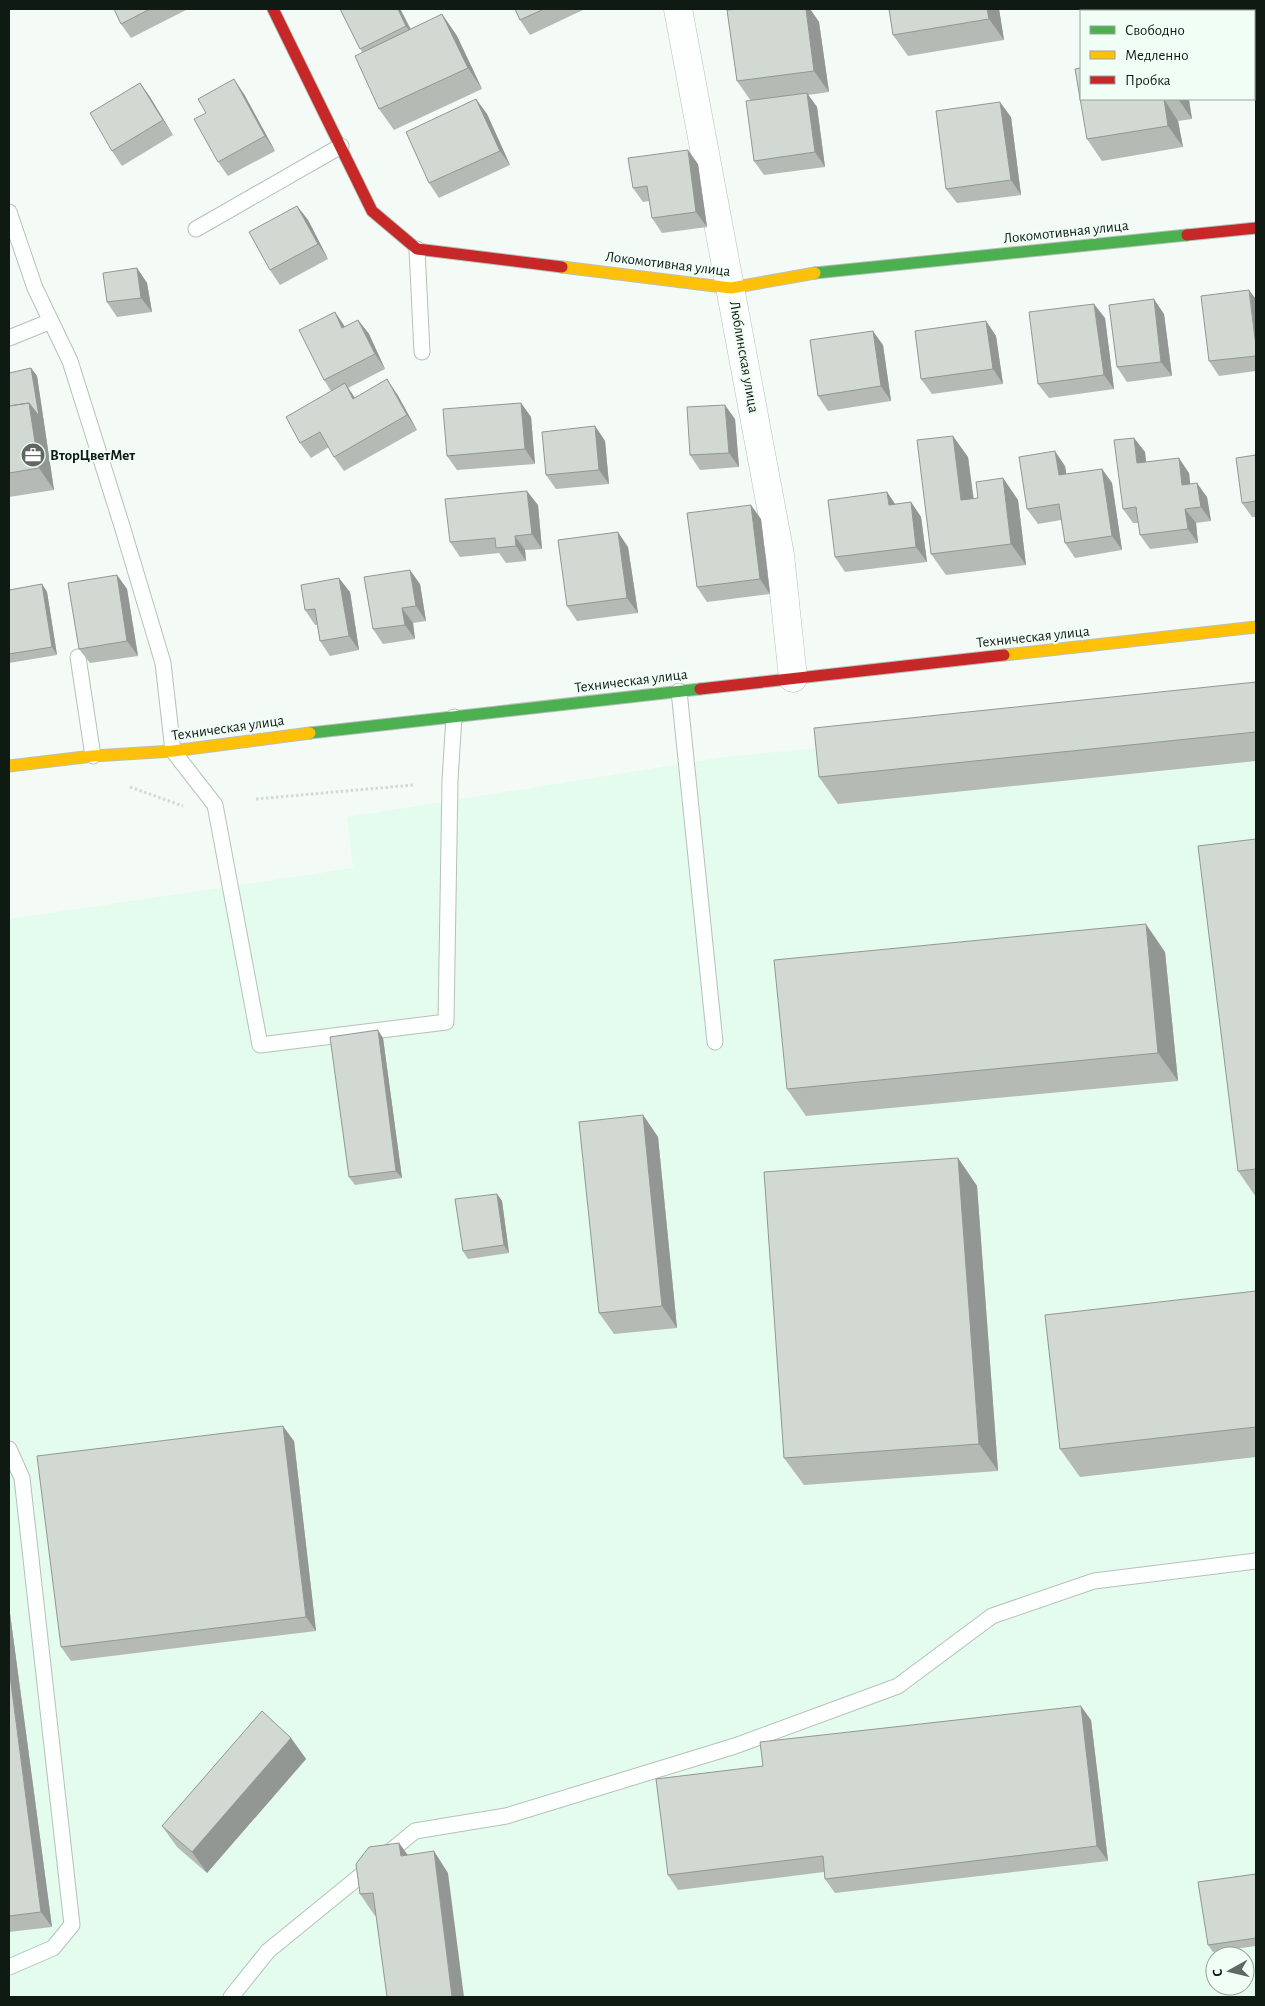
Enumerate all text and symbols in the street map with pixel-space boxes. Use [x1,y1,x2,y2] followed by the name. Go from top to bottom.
[1080,10,1255,100] legend
[1125,23,1185,38] text: Свободно
[1125,48,1189,63] text: Медленно
[1125,73,1171,88] text: Пробка
[1003,218,1129,246] street label: Локомотивная улица
[605,249,731,279] street label: Локомотивная улица
[727,300,761,414] street label: Люблинская улица
[20,442,46,468] office icon: ВторЦветМет
[50,448,135,463] place label: ВторЦветМет
[976,624,1090,650] street label: Техническая улица
[574,667,688,695] street label: Техническая улица
[171,713,285,743] street label: Техническая улица
[1205,1946,1255,1996] north arrow
[1211,1968,1226,1977] text: С

